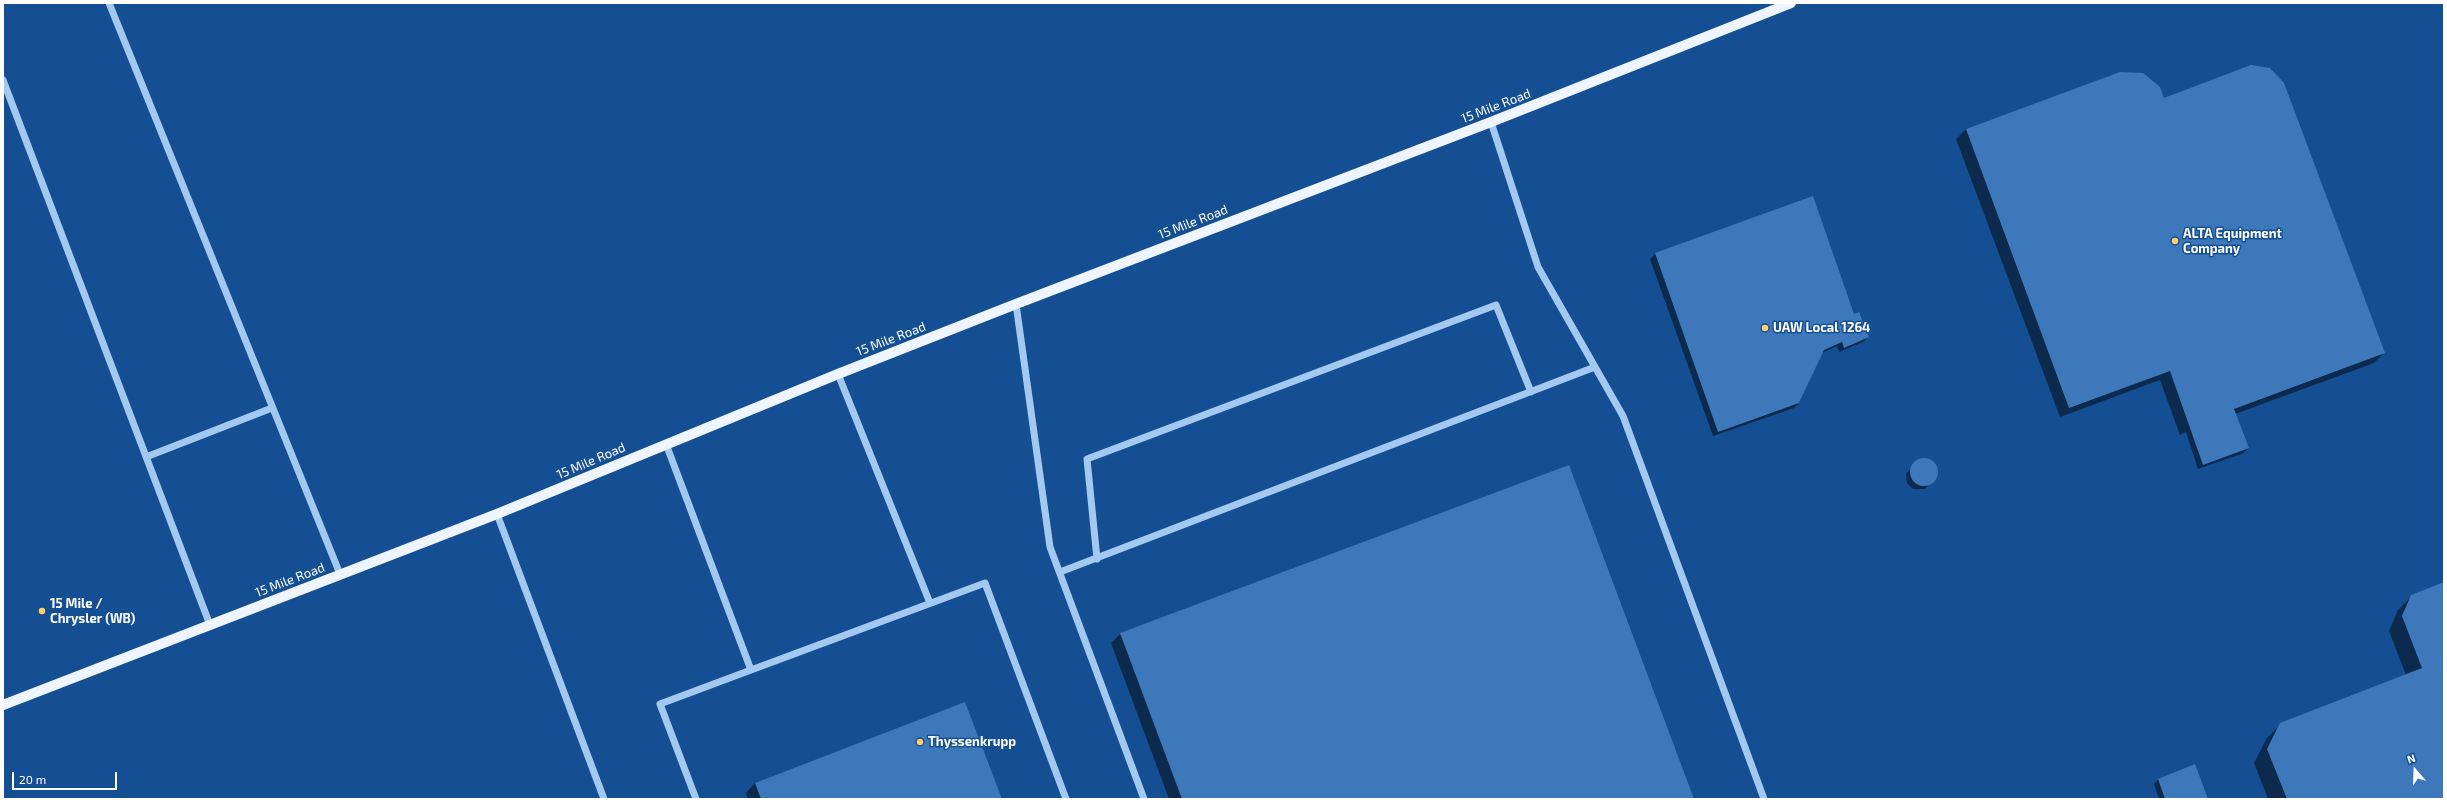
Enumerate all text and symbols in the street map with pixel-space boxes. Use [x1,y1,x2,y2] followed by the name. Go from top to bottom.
[1459,86,1533,126] street label: 15 Mile Road
[1156,202,1230,242] street label: 15 Mile Road
[2183,226,2282,257] place label: ALTA Equipment Company
[2170,236,2180,246] marker: ALTA Equipment Company
[854,319,928,359] street label: 15 Mile Road
[1773,320,1870,336] place label: UAW Local 1264
[1760,323,1770,333] marker: UAW Local 1264
[554,439,628,483] street label: 15 Mile Road
[253,560,327,600] street label: 15 Mile Road
[50,596,135,627] place label: 15 Mile / Chrysler (WB)
[37,606,47,616] marker: 15 Mile / Chrysler (WB)
[928,734,1016,750] place label: Thyssenkrupp
[915,737,925,747] marker: Thyssenkrupp
[2395,750,2435,790] north arrow
[2405,751,2417,766] text: N
[14,764,119,790] scale bar
[19,772,46,786] text: 20 m

